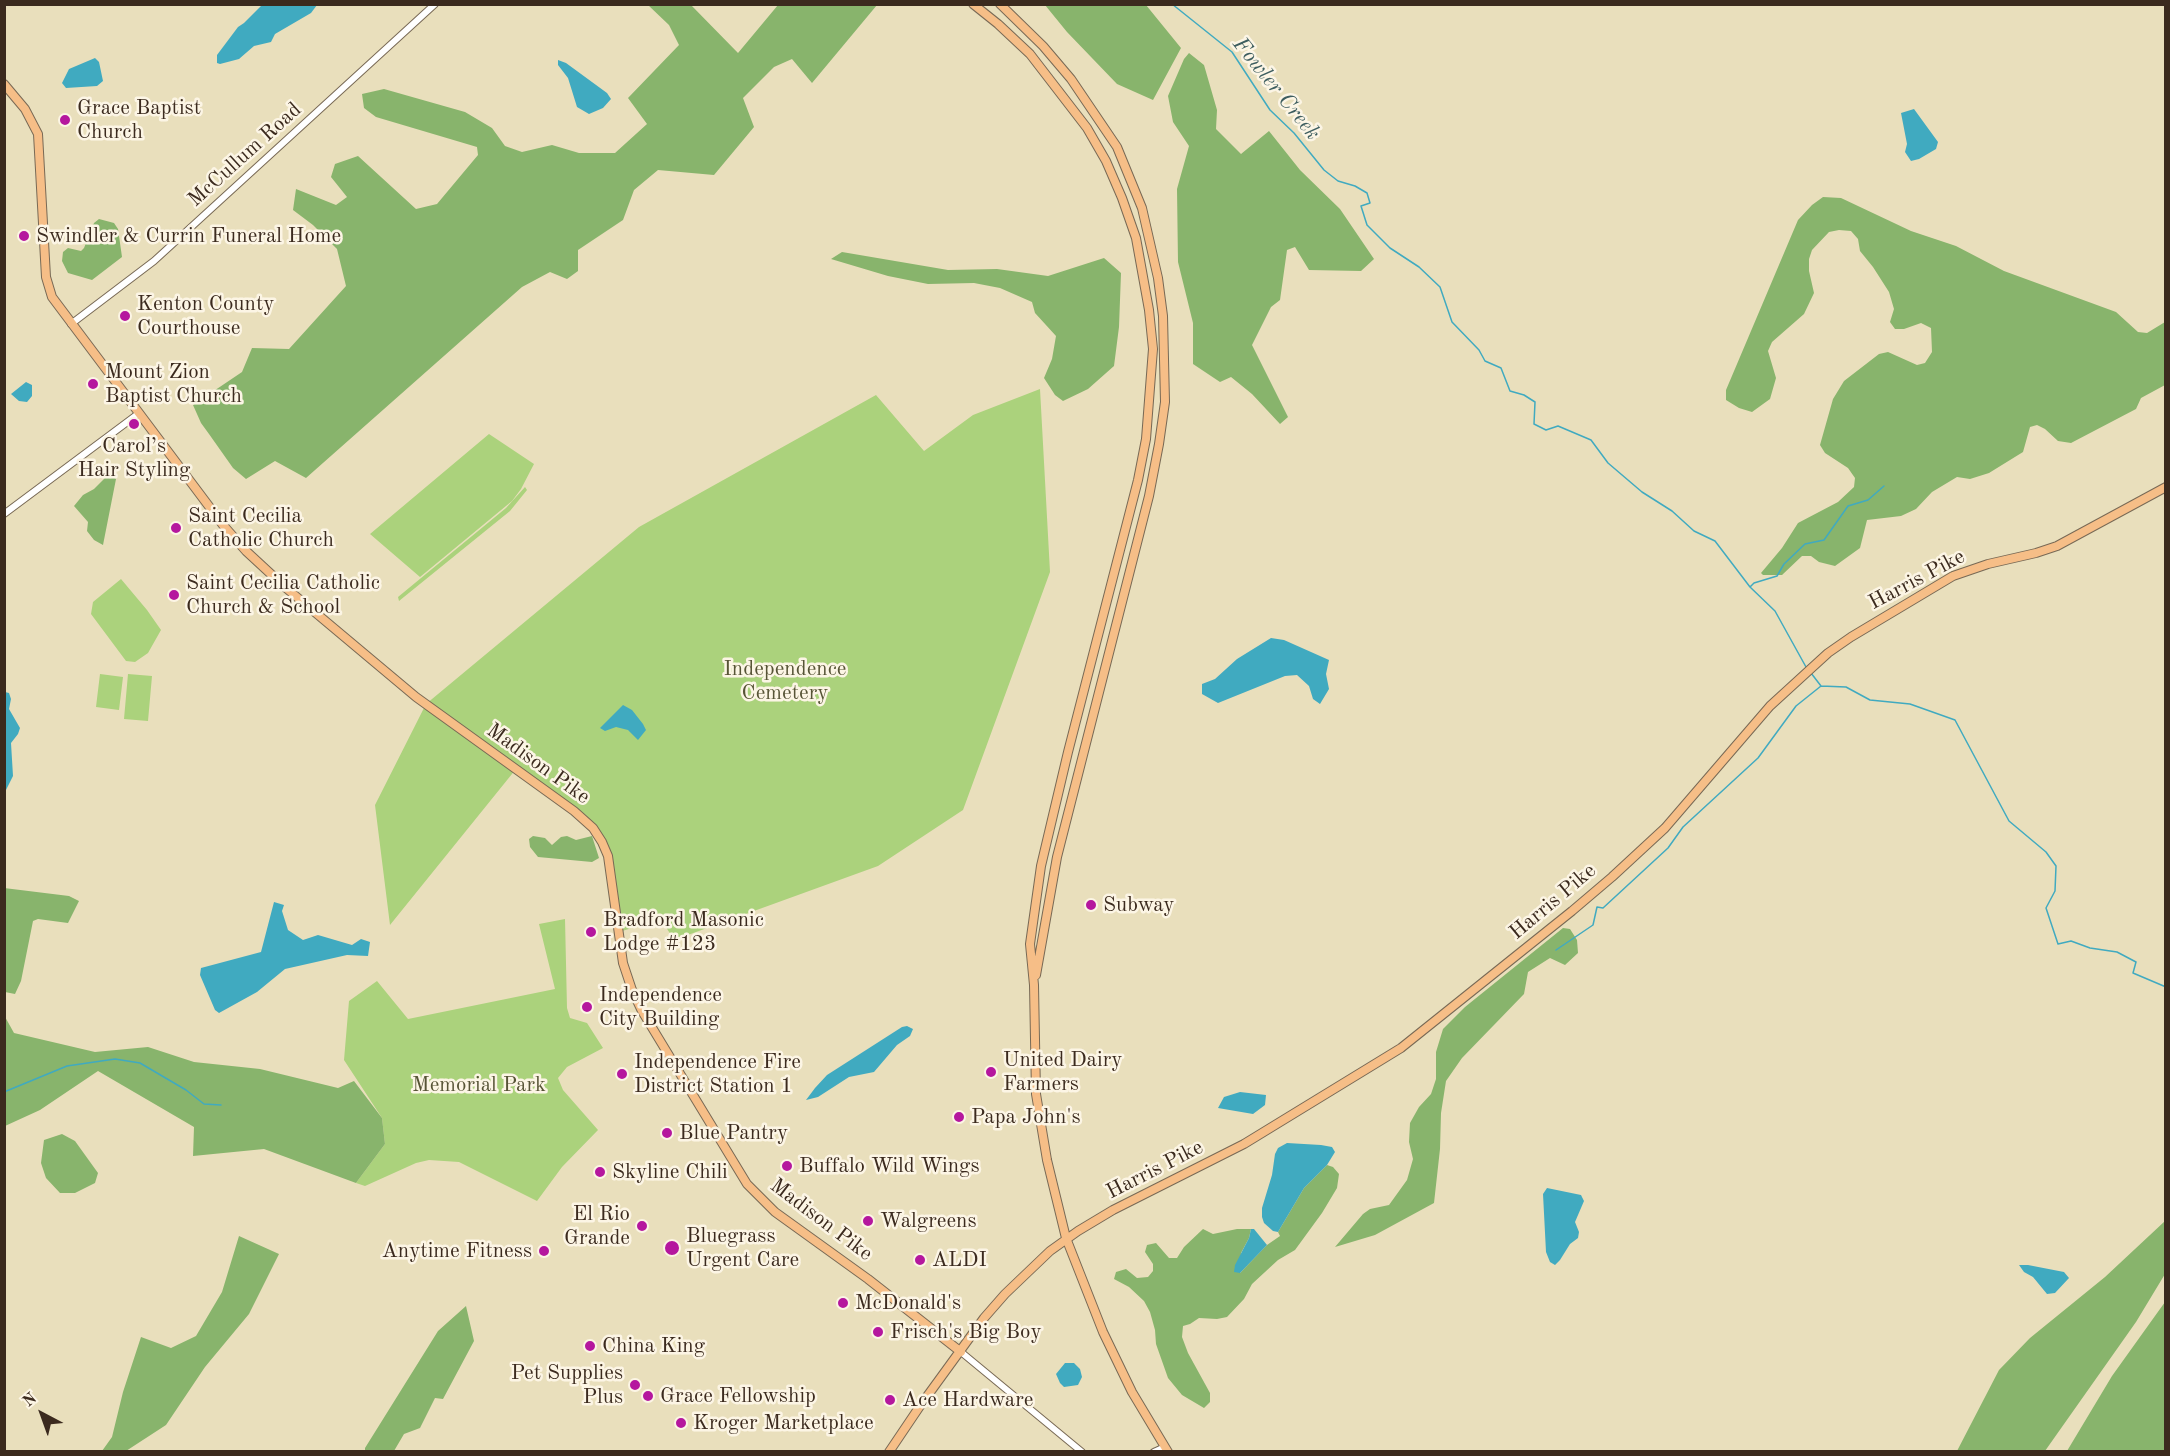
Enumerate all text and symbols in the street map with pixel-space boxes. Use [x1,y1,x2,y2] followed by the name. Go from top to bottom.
[1226,32,1326,146] water label: Fowler Creek
[77,95,201,145] place label: Grace Baptist Church
[183,97,307,213] street label: McCullum Road
[58,113,72,127] marker: Grace Baptist Church
[36,223,341,249] place label: Swindler & Currin Funeral Home
[17,229,31,243] marker: Swindler & Currin Funeral Home
[137,291,274,341] place label: Kenton County Courthouse
[118,309,132,323] marker: Kenton County Courthouse
[105,359,242,409] place label: Mount Zion Baptist Church
[86,377,100,391] marker: Mount Zion Baptist Church
[127,417,141,431] marker: Carol’s Hair Styling
[78,433,190,483] place label: Carol’s Hair Styling
[188,503,334,553] place label: Saint Cecilia Catholic Church
[169,521,183,535] marker: Saint Cecilia Catholic Church
[1865,544,1969,616] street label: Harris Pike
[186,570,380,620] place label: Saint Cecilia Catholic Church & School
[167,588,181,602] marker: Saint Cecilia Catholic Church & School
[724,656,846,706] park label: Independence Cemetery
[481,718,595,810] street label: Madison Pike
[1505,858,1601,946] street label: Harris Pike
[1103,892,1174,918] place label: Subway
[1084,898,1098,912] marker: Subway
[603,907,764,957] place label: Bradford Masonic Lodge #123
[584,925,598,939] marker: Bradford Masonic Lodge #123
[599,982,722,1032] place label: Independence City Building
[580,1000,594,1014] marker: Independence City Building
[1003,1047,1122,1097] place label: United Dairy Farmers
[634,1049,801,1099] place label: Independence Fire District Station 1
[984,1065,998,1079] marker: United Dairy Farmers
[615,1067,629,1081] marker: Independence Fire District Station 1
[412,1072,546,1098] park label: Memorial Park
[971,1104,1081,1130] place label: Papa John's
[952,1110,966,1124] marker: Papa John's
[679,1120,788,1146] place label: Blue Pantry
[660,1126,674,1140] marker: Blue Pantry
[1102,1135,1208,1205] street label: Harris Pike
[799,1153,980,1179] place label: Buffalo Wild Wings
[612,1159,728,1185] place label: Skyline Chili
[780,1159,794,1173] marker: Buffalo Wild Wings
[593,1165,607,1179] marker: Skyline Chili
[765,1173,877,1267] street label: Madison Pike
[564,1201,630,1251] place label: El Rio Grande
[880,1208,977,1234] place label: Walgreens
[861,1214,875,1228] marker: Walgreens
[635,1219,649,1233] marker: El Rio Grande
[686,1223,799,1273] place label: Bluegrass Urgent Care
[382,1238,532,1264] place label: Anytime Fitness
[663,1239,681,1257] marker: Bluegrass Urgent Care
[537,1244,551,1258] marker: Anytime Fitness
[932,1247,987,1273] place label: ALDI
[913,1253,927,1267] marker: ALDI
[855,1290,961,1316] place label: McDonald's
[836,1296,850,1310] marker: McDonald's
[890,1319,1042,1345] place label: Frisch's Big Boy
[871,1325,885,1339] marker: Frisch's Big Boy
[602,1333,705,1359] place label: China King
[583,1339,597,1353] marker: China King
[511,1360,623,1410] place label: Pet Supplies Plus
[628,1378,642,1392] marker: Pet Supplies Plus
[660,1383,816,1409] place label: Grace Fellowship
[12,1384,72,1444] north arrow
[902,1387,1034,1413] place label: Ace Hardware
[641,1389,655,1403] marker: Grace Fellowship
[20,1390,40,1410] text: N
[883,1393,897,1407] marker: Ace Hardware
[693,1410,874,1436] place label: Kroger Marketplace
[674,1416,688,1430] marker: Kroger Marketplace

